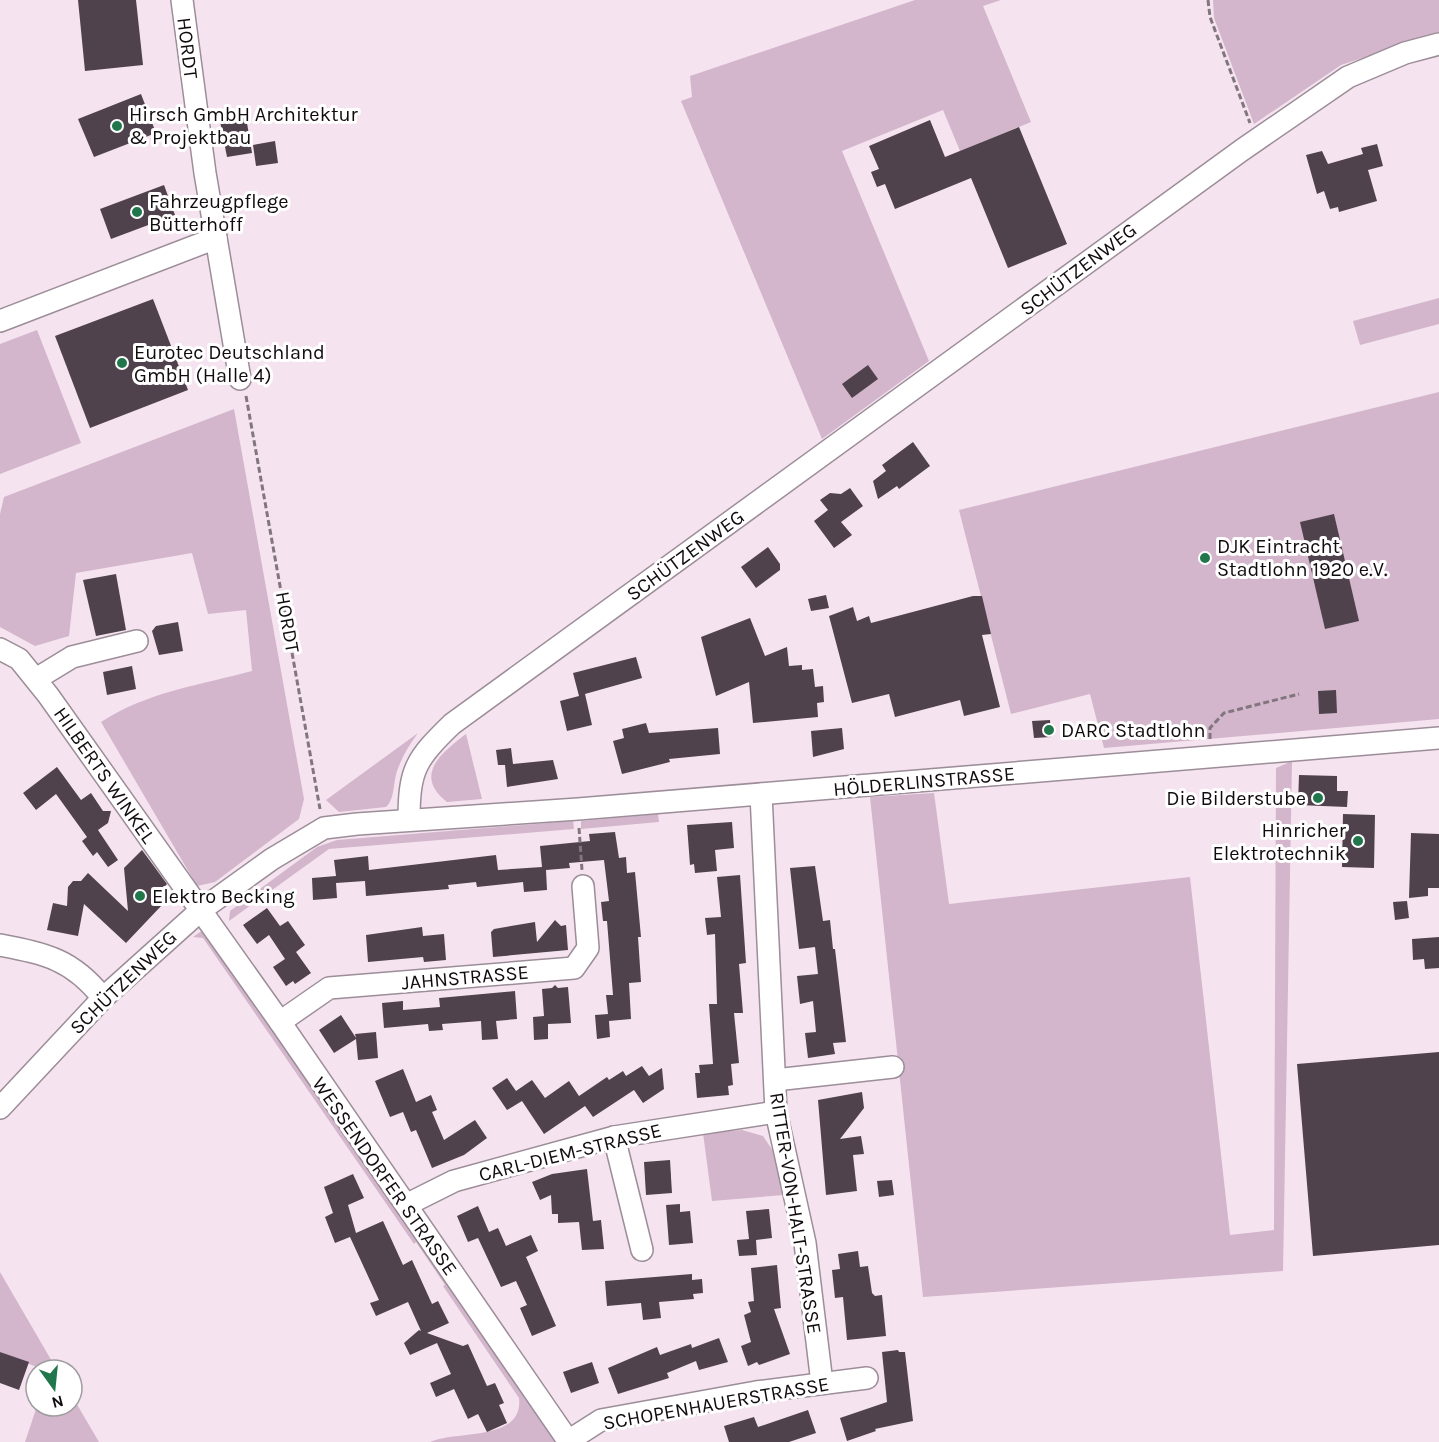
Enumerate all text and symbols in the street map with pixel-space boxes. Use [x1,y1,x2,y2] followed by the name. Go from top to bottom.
[172,16,203,80] street label: HORDT
[129,103,359,149] place label: Hirsch GmbH Architektur & Projektbau
[110,119,124,133] marker: Hirsch GmbH Architektur & Projektbau
[149,190,288,236] place label: Fahrzeugpflege Bütterhoff
[130,205,144,219] marker: Fahrzeugpflege Bütterhoff
[1016,218,1141,321] street label: SCHÜTZENWEG
[134,341,325,387] place label: Eurotec Deutschland GmbH (Halle 4)
[115,356,129,370] marker: Eurotec Deutschland GmbH (Halle 4)
[622,505,749,606] street label: SCHÜTZENWEG
[1217,535,1388,581] place label: DJK Eintracht Stadtlohn 1920 e.V.
[1198,551,1212,565] marker: DJK Eintracht Stadtlohn 1920 e.V.
[271,590,304,654] street label: HORDT
[49,703,161,848] street label: HILBERTS WINKEL
[1061,719,1206,742] place label: DARC Stadtlohn
[1042,723,1056,737] marker: DARC Stadtlohn
[832,762,1016,801] street label: HÖLDERLINSTRASSE
[1166,787,1306,810] place label: Die Bilderstube
[1311,791,1325,805] marker: Die Bilderstube
[1212,819,1347,865] place label: Hinricher Elektrotechnik
[1351,834,1365,848] marker: Hinricher Elektrotechnik
[152,885,294,908] place label: Elektro Becking
[133,889,147,903] marker: Elektro Becking
[65,926,182,1039] street label: SCHÜTZENWEG
[400,960,530,995] street label: JAHNSTRASSE
[307,1073,462,1280] street label: WESSENDORFER STRASSE
[765,1091,826,1336] street label: RITTER-VON-HALT-STRASSE
[476,1119,664,1186] street label: CARL-DIEM-STRASSE
[24,1358,84,1418] north arrow
[601,1372,831,1435] street label: SCHOPENHAUERSTRASSE
[50,1391,66,1413] text: N

